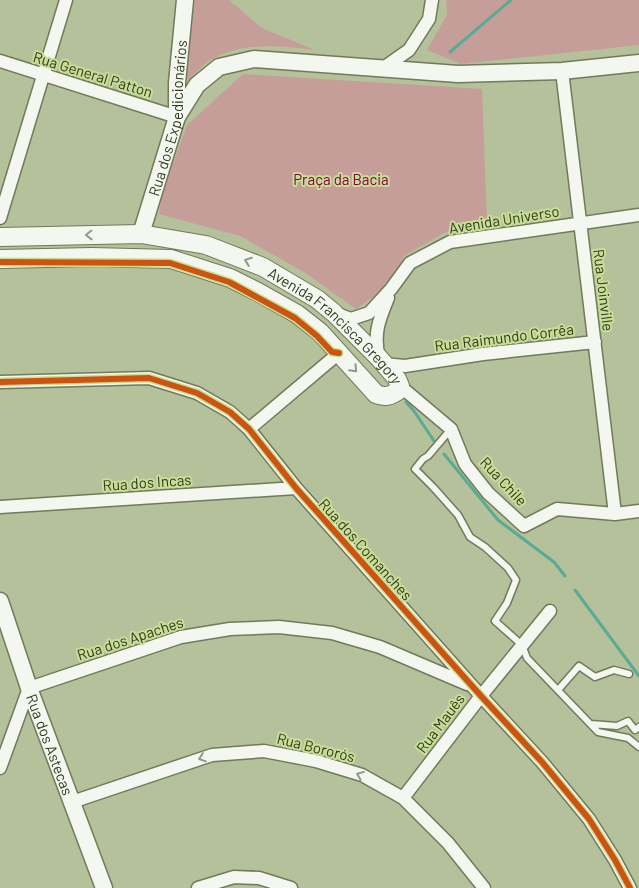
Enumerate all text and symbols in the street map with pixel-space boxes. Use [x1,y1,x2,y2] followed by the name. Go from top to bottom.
[144,39,190,198] street label: Rua dos Expedicionários
[31,47,155,101] street label: Rua General Patton
[293,170,389,188] park label: Praça da Bacia
[447,201,561,237] street label: Avenida Universo
[85,230,93,241] one-way arrow
[590,248,618,332] street label: Rua Joinville
[244,257,252,267] one-way arrow
[265,263,407,387] street label: Avenida Francisca Gregory
[433,320,575,354] street label: Rua Raimundo Corrêa
[348,364,357,373] one-way arrow
[477,453,531,509] street label: Rua Chile
[102,470,192,494] street label: Rua dos Incas
[316,494,416,604] street label: Rua dos Comanches
[75,612,185,664] street label: Rua dos Apaches
[412,690,468,756] street label: Rua Mauês
[23,691,77,798] street label: Rua dos Astecas
[275,729,357,765] street label: Rua Bororós
[198,753,206,763] one-way arrow
[356,771,365,781] one-way arrow

